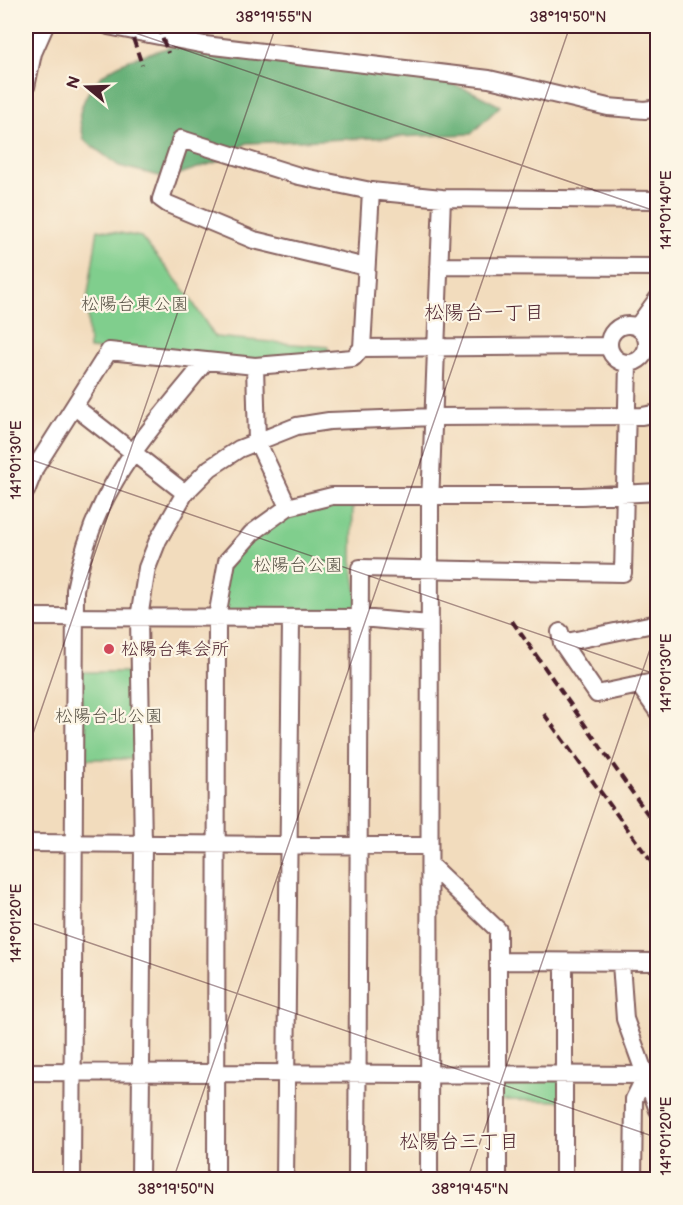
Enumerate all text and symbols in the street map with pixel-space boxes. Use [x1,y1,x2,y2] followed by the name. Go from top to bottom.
[236,8,312,27] text: 38°19'55"N
[529,8,607,27] text: 38°19'50"N
[57,57,117,117] north arrow
[63,74,85,91] text: N
[657,170,676,250] text: 141°01'40"E
[81,294,189,315] park label: 松陽台東公園
[424,301,544,325] district label: 松陽台一丁目
[7,420,26,500] text: 141°01'30"E
[253,555,343,576] park label: 松陽台公園
[657,633,676,713] text: 141°01'30"E
[121,639,229,660] place label: 松陽台集会所
[102,642,116,656] marker: 松陽台集会所
[55,706,163,727] park label: 松陽台北公園
[7,883,26,962] text: 141°01'20"E
[657,1096,676,1175] text: 141°01'20"E
[399,1130,519,1154] district label: 松陽台三丁目
[137,1180,215,1199] text: 38°19'50"N
[431,1180,509,1199] text: 38°19'45"N

